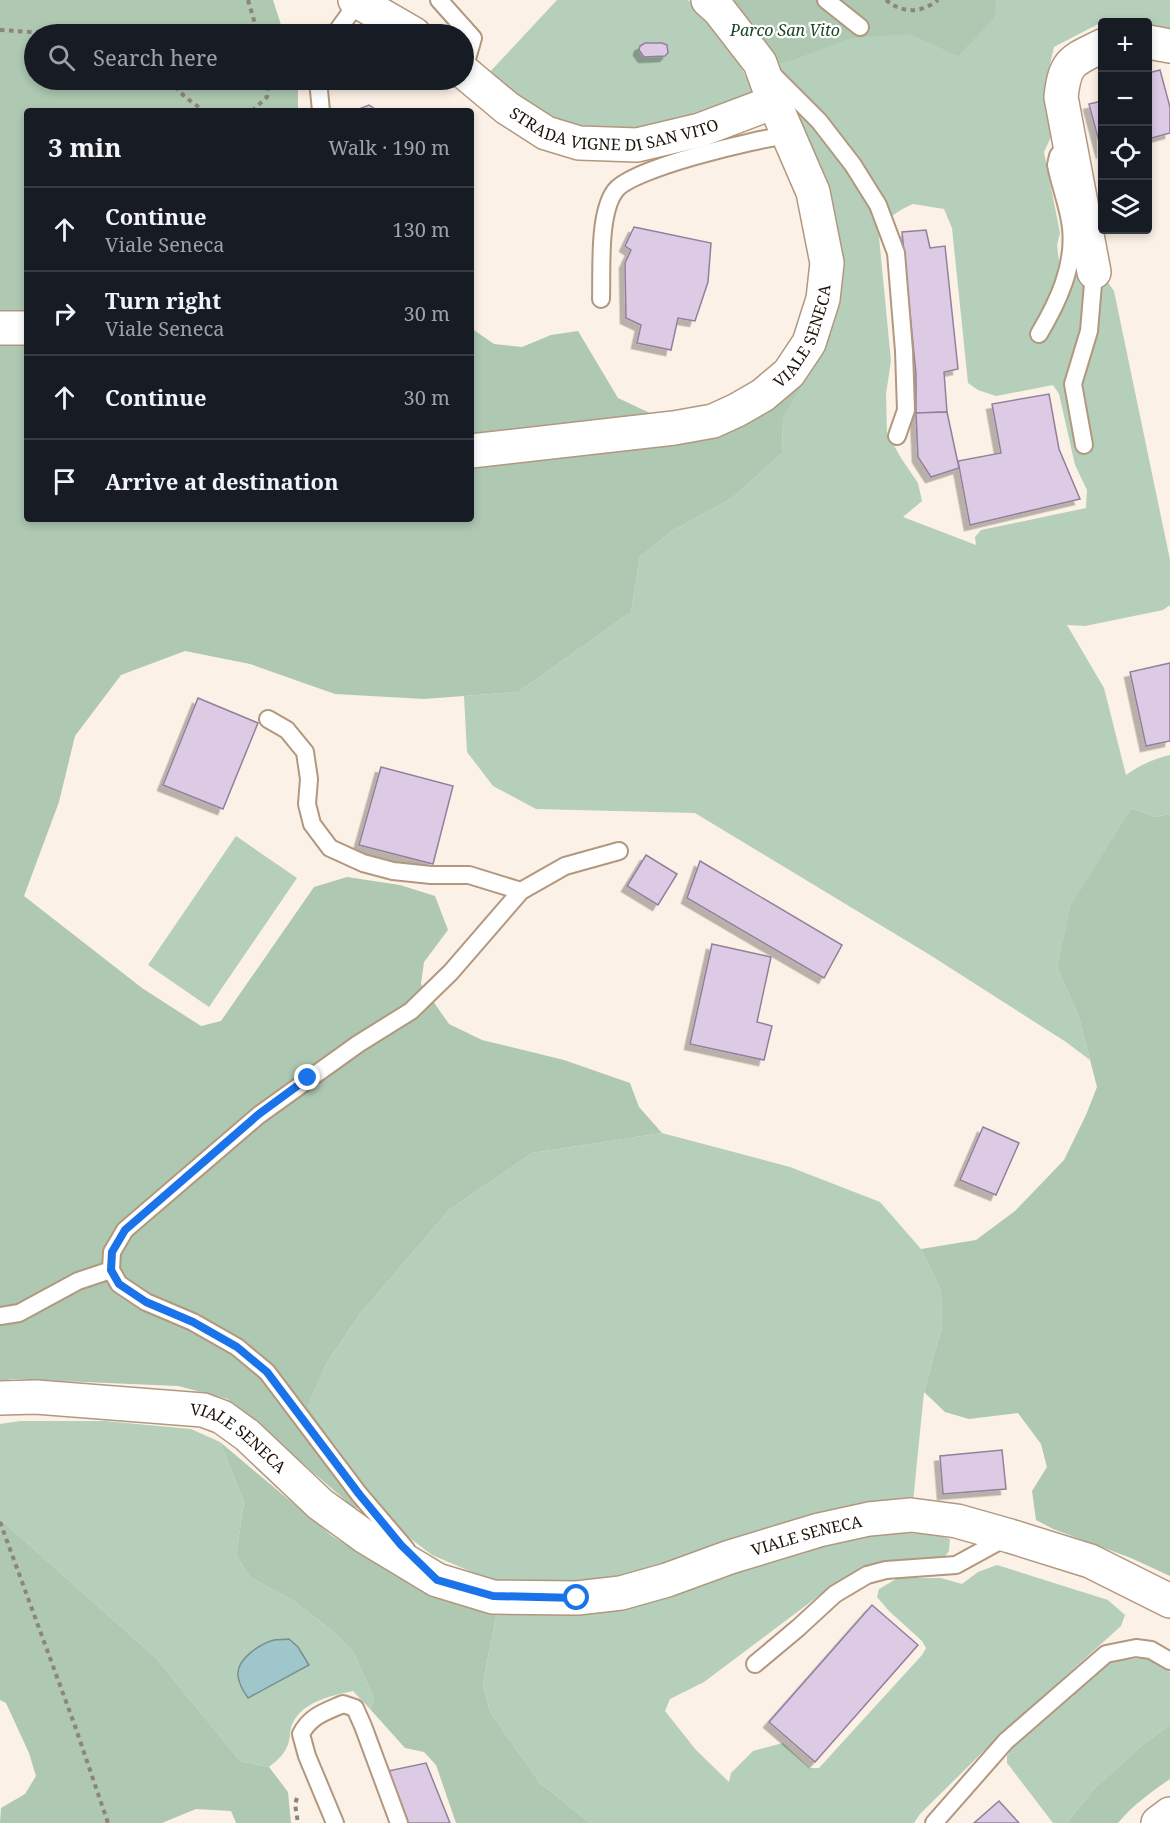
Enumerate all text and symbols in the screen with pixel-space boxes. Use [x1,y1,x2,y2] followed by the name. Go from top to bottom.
[1098,18,1152,234] map controls
[1098,18,1152,72] button: +
[729,19,840,41] park label: Parco San Vito
[24,24,474,90] search box
[45,41,78,74] icon: search
[93,42,218,72] text: Search here
[1098,72,1152,126] button: −
[506,102,722,156] street label: STRADA VIGNE DI SAN VITO
[1098,126,1152,180] button: locate
[48,129,122,165] text: 3 min
[328,134,450,161] text: Walk · 190 m
[1098,180,1152,234] button: layers
[105,201,207,231] text: Continue
[48,213,81,246] icon: ahead
[392,216,450,243] text: 130 m
[105,231,225,258] text: Viale Seneca
[769,283,836,393] street label: VIALE SENECA
[105,285,221,315] text: Turn right
[48,297,81,330] icon: right
[404,300,450,327] text: 30 m
[105,315,225,342] text: Viale Seneca
[48,381,81,414] icon: ahead
[105,382,207,412] text: Continue
[404,384,450,411] text: 30 m
[48,465,81,498] icon: arrive
[105,466,339,496] text: Arrive at destination
[294,1064,320,1090] route end
[190,1398,292,1478] street label: VIALE SENECA
[748,1510,865,1561] street label: VIALE SENECA
[563,1584,589,1610] route start

